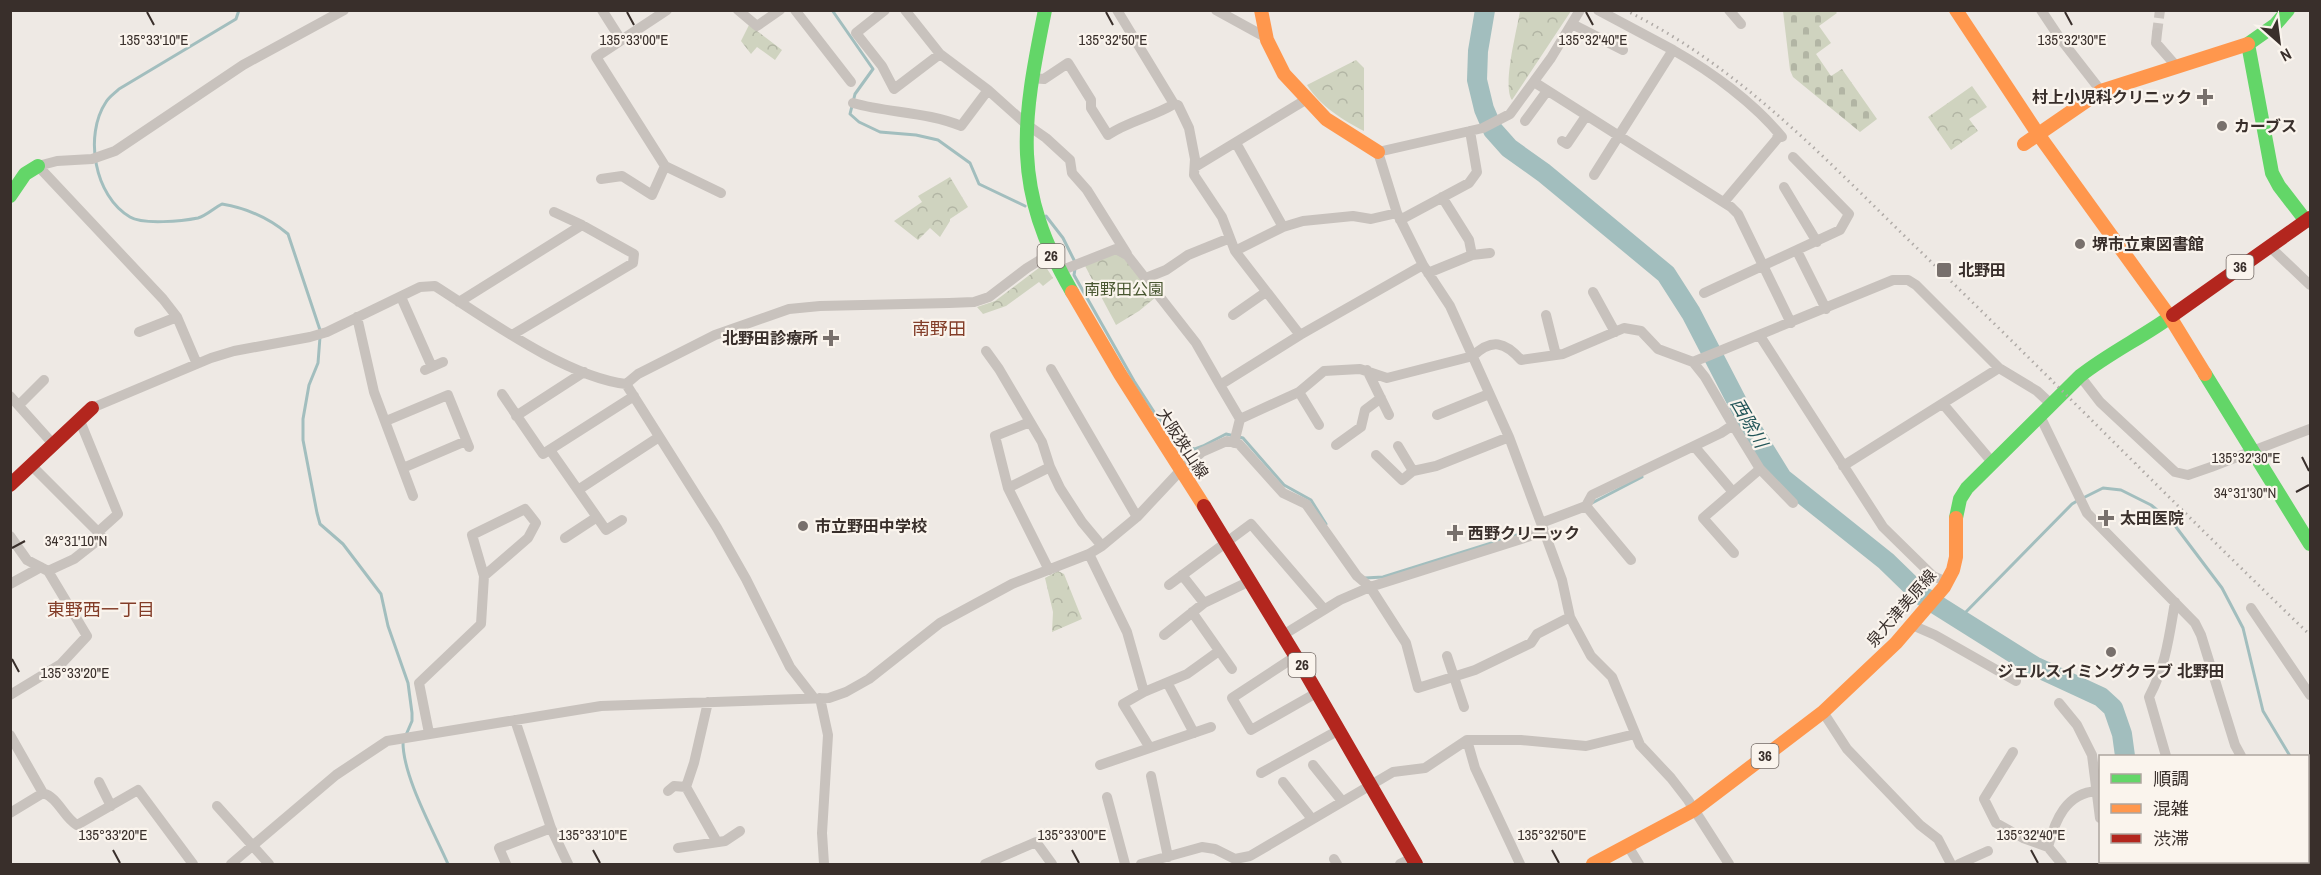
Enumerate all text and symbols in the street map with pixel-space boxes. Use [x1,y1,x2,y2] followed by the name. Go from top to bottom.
[2249,12,2309,72] north arrow
[120,29,188,50] text: 135°33'10"E
[600,29,668,50] text: 135°33'00"E
[1079,29,1147,50] text: 135°32'50"E
[1559,29,1627,50] text: 135°32'40"E
[2038,29,2106,50] text: 135°32'30"E
[2277,43,2295,67] text: N
[2032,86,2192,108] place label: 村上小児科クリニック
[2196,88,2214,106] marker: 村上小児科クリニック
[2234,115,2297,137] place label: カーブス
[2215,119,2229,133] marker: カーブス
[2092,233,2204,255] place label: 堺市立東図書館
[2073,237,2087,251] marker: 堺市立東図書館
[1038,244,1064,268] road number: 26
[2226,255,2254,279] road number: 36
[1958,259,2006,281] place label: 北野田
[1935,261,1953,279] marker: 北野田
[1084,278,1164,300] park label: 南野田公園
[912,316,966,341] district label: 南野田
[722,327,818,349] place label: 北野田診療所
[822,329,840,347] marker: 北野田診療所
[1725,393,1775,454] water label: 西除川
[1152,403,1214,483] street label: 大阪狭山線
[2212,447,2280,468] text: 135°32'30"E
[2214,482,2276,503] text: 34°31'30"N
[2120,507,2184,529] place label: 太田医院
[2097,509,2115,527] marker: 太田医院
[815,515,927,537] place label: 市立野田中学校
[796,519,810,533] marker: 市立野田中学校
[1468,522,1580,544] place label: 西野クリニック
[1446,524,1464,542] marker: 西野クリニック
[45,530,107,551] text: 34°31'10"N
[1861,565,1941,651] street label: 泉大津美原線
[47,597,155,622] district label: 東野西一丁目
[2104,645,2118,659] marker: ジェルスイミングクラブ 北野田
[1288,653,1316,677] road number: 26
[1997,660,2225,682] place label: ジェルスイミングクラブ 北野田
[41,662,109,683] text: 135°33'20"E
[1752,744,1778,768] road number: 36
[2099,755,2309,863] legend
[2153,766,2189,791] text: 順調
[2153,796,2189,821] text: 混雑
[79,824,147,845] text: 135°33'20"E
[559,824,627,845] text: 135°33'10"E
[1038,824,1106,845] text: 135°33'00"E
[1518,824,1586,845] text: 135°32'50"E
[1997,824,2065,845] text: 135°32'40"E
[2153,826,2189,851] text: 渋滞

